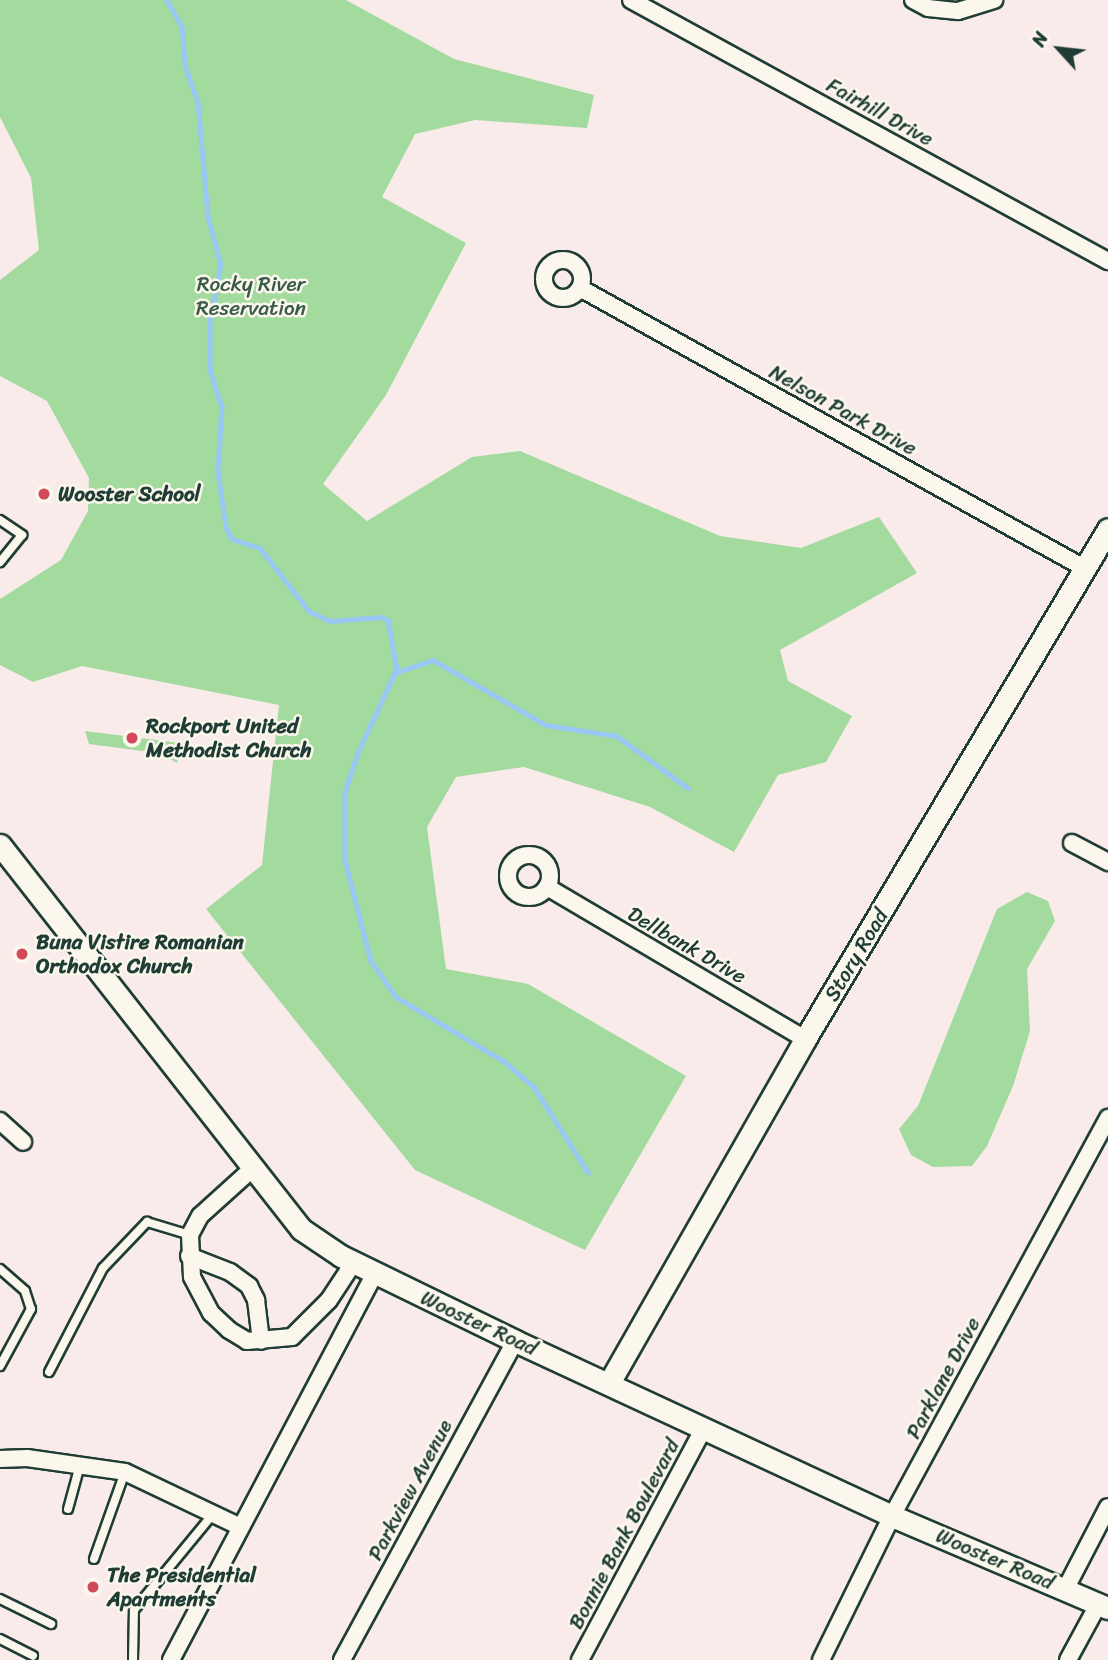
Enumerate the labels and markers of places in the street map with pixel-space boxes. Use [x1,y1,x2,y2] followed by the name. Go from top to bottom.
[58,481,201,507] place label: Wooster School
[36,486,52,502] marker: Wooster School
[146,713,311,763] place label: Rockport United Methodist Church
[124,730,140,746] marker: Rockport United Methodist Church
[36,929,244,979] place label: Buna Vistire Romanian Orthodox Church
[14,946,30,962] marker: Buna Vistire Romanian Orthodox Church
[107,1562,258,1612] place label: The Presidential Apartments
[85,1579,101,1595] marker: The Presidential Apartments

